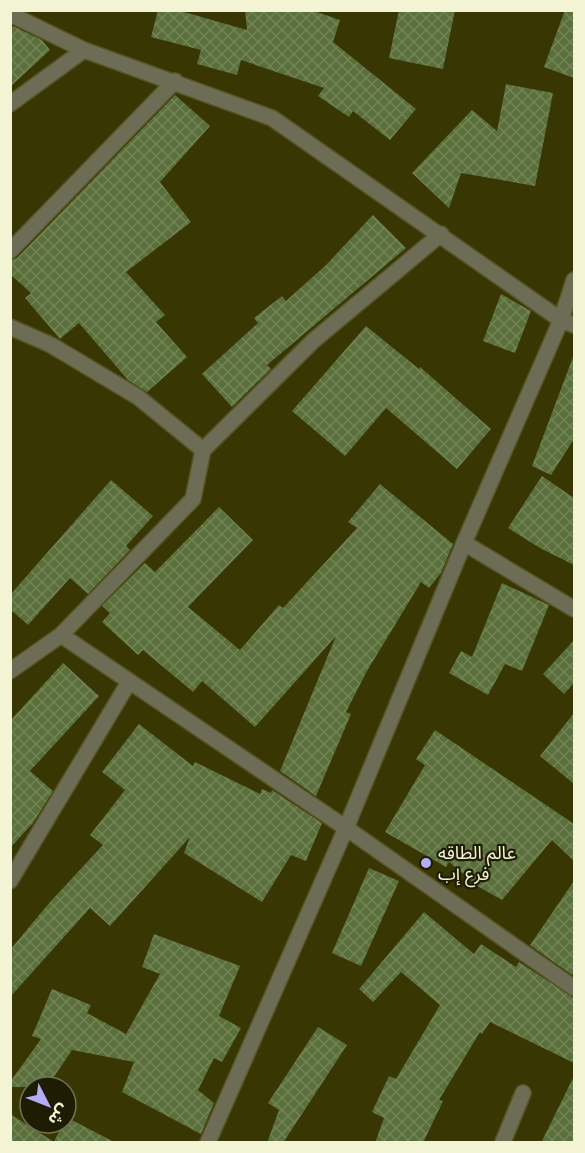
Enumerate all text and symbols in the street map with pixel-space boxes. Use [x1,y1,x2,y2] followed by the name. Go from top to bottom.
[438,843,516,888] place label: عالم الطاقه فرع إب
[419,856,433,870] marker: عالم الطاقه فرع إب
[18,1075,78,1135] north arrow
[44,1100,72,1129] text: ش

